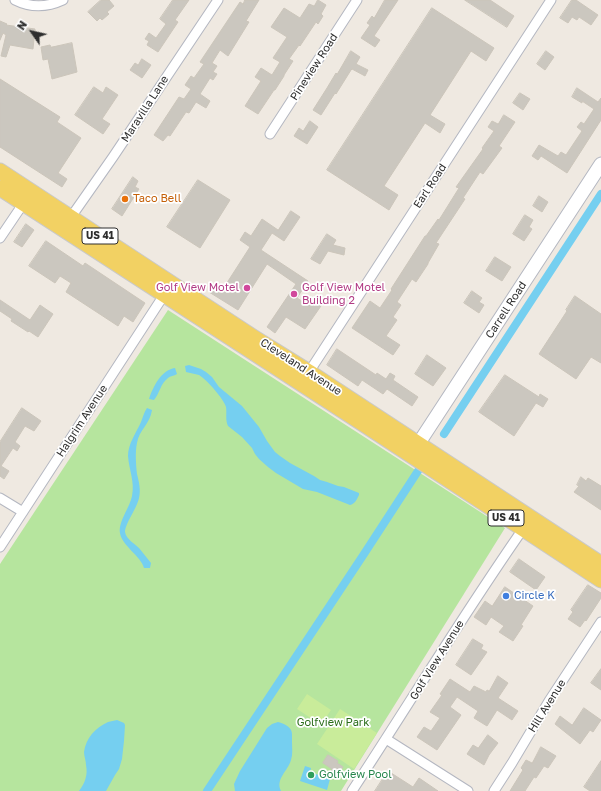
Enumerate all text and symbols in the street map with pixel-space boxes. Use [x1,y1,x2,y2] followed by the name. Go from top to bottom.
[12,12,52,52] north arrow
[14,18,29,32] text: N
[287,31,341,103] street label: Pineview Road
[119,73,171,145] street label: Maravilla Lane
[411,161,449,211] street label: Earl Road
[133,192,181,206] place label: Taco Bell
[120,194,130,204] marker: Taco Bell
[82,228,118,244] road number: US 41
[483,279,529,341] street label: Carrell Road
[156,281,239,295] place label: Golf View Motel
[302,281,385,307] place label: Golf View Motel Building 2
[242,283,252,293] marker: Golf View Motel
[289,289,299,299] marker: Golf View Motel Building 2
[258,336,344,398] street label: Cleveland Avenue
[54,382,110,460] street label: Halgrim Avenue
[488,510,524,526] road number: US 41
[514,589,555,603] place label: Circle K
[501,591,511,601] marker: Circle K
[407,618,467,702] street label: Golf View Avenue
[526,677,568,735] street label: Hill Avenue
[297,716,369,730] park label: Golfview Park
[319,768,392,782] place label: Golfview Pool
[306,770,316,780] marker: Golfview Pool

